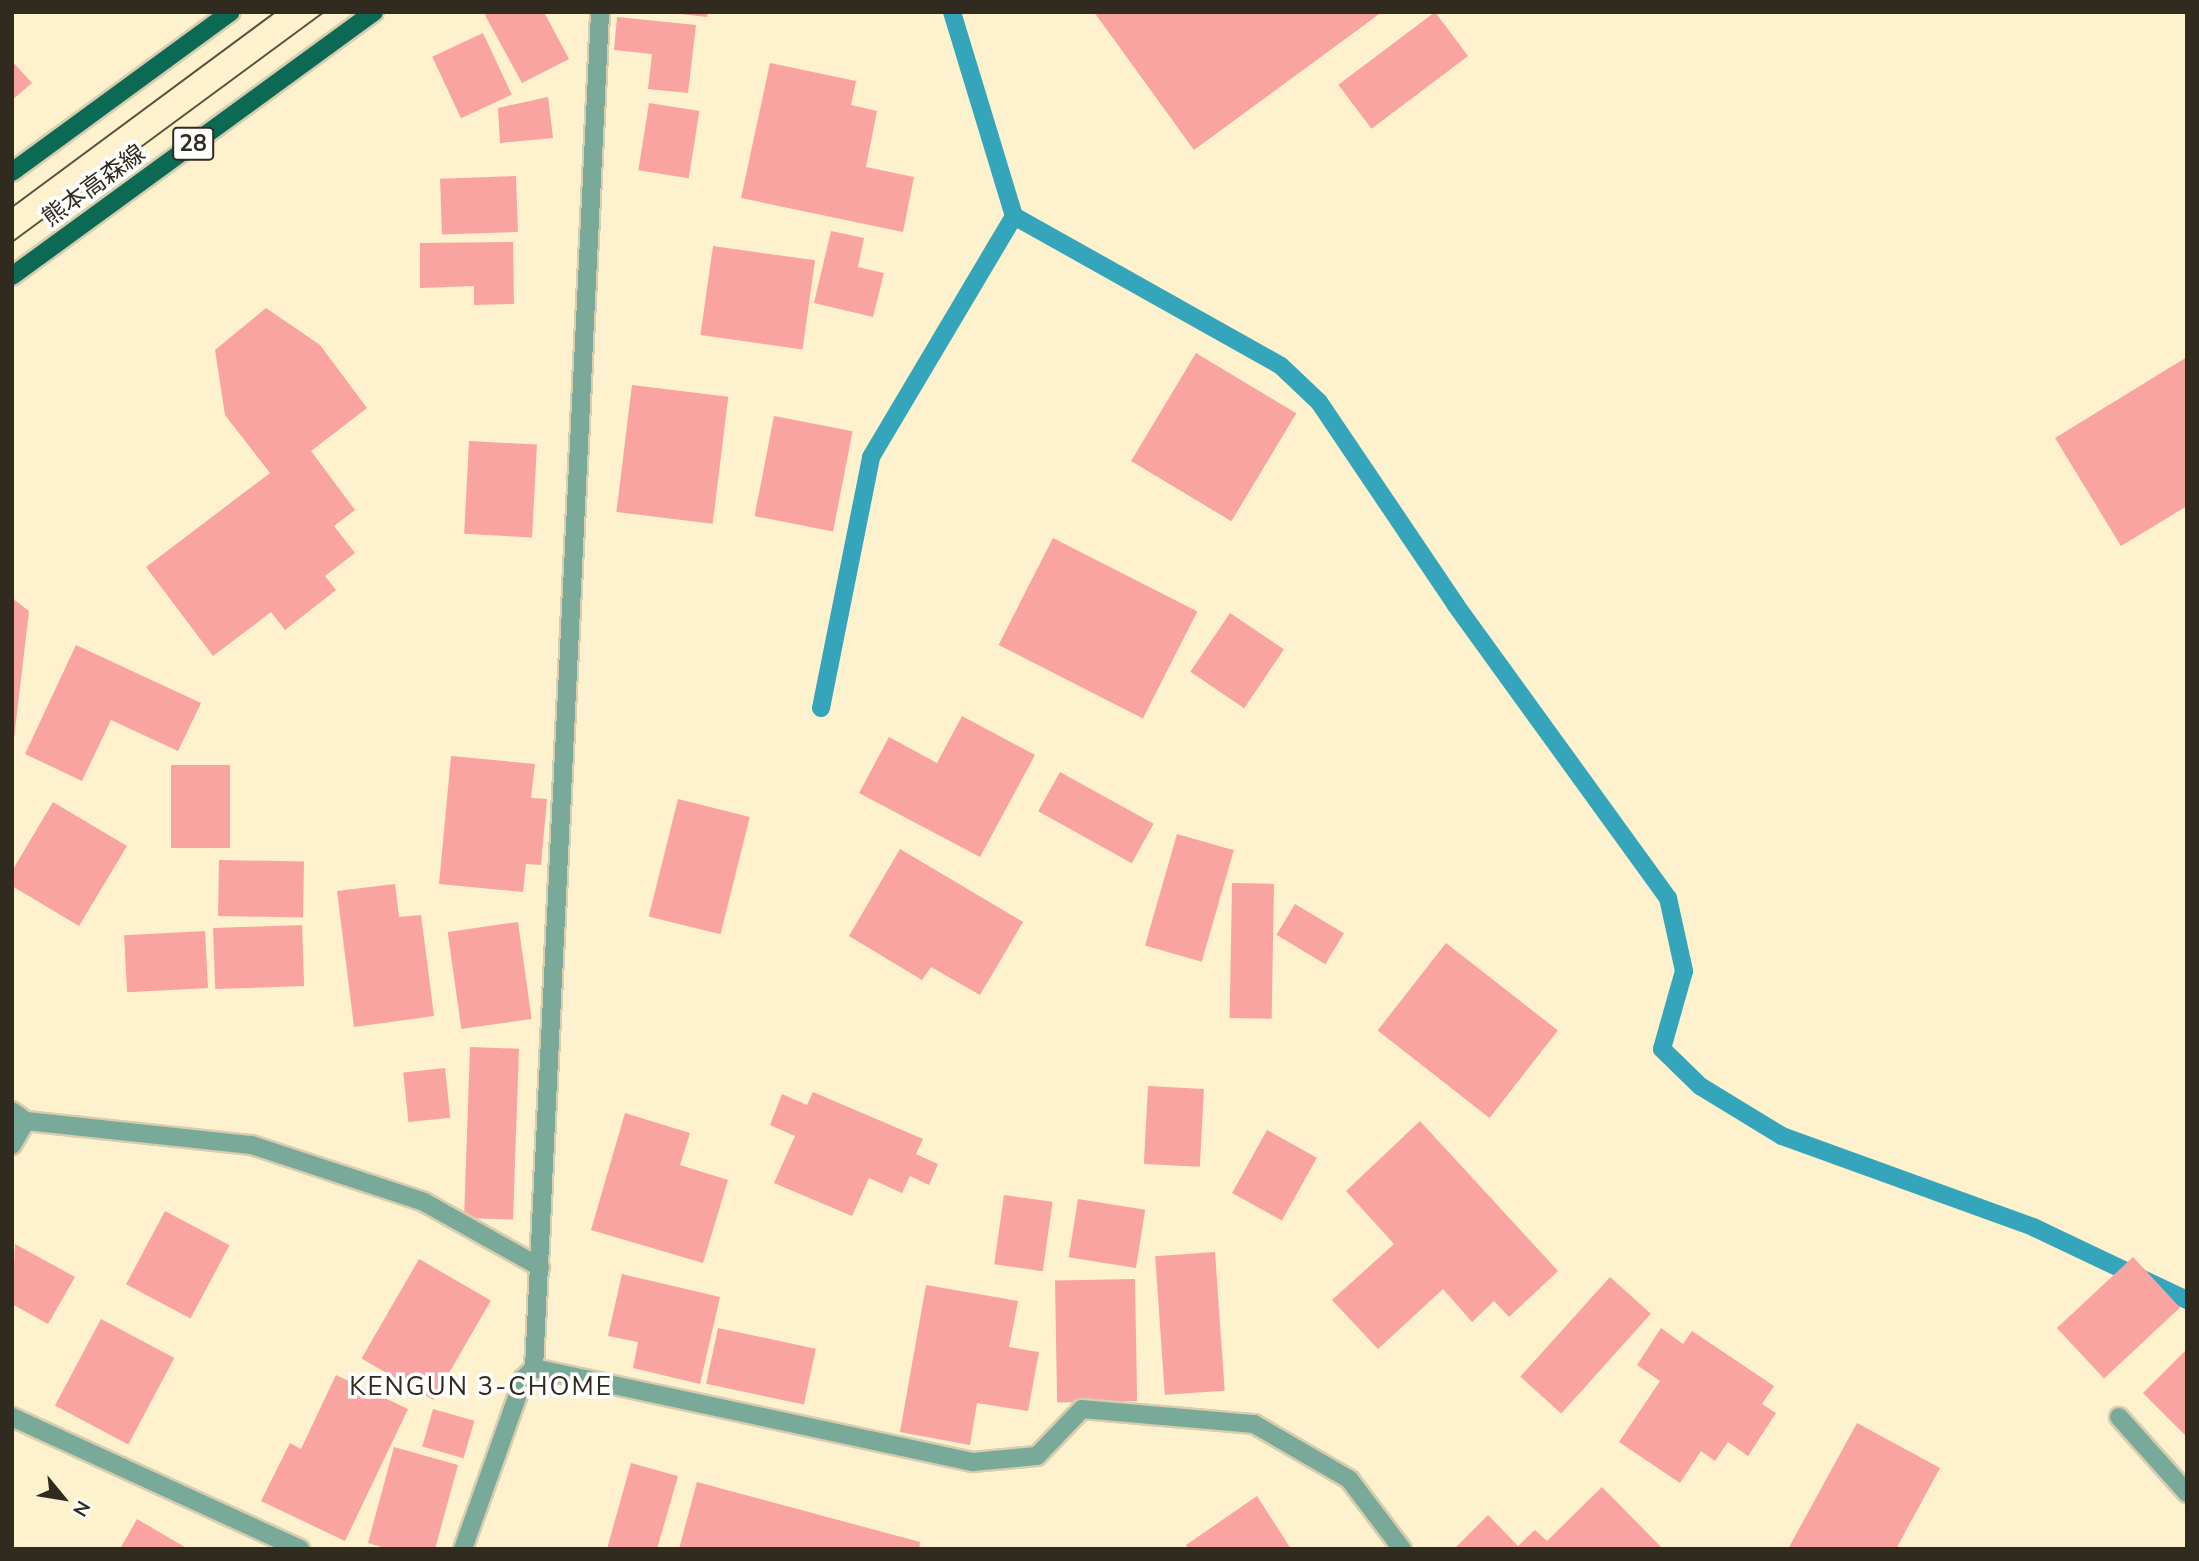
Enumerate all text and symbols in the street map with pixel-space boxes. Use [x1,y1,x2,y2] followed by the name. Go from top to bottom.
[172,125,214,164] road number: 28
[37,139,151,233] street label: 熊本高森線
[351,1371,611,1403] district label: KENGUN 3-CHOME
[28,1463,98,1533] north arrow
[66,1496,96,1521] text: N

